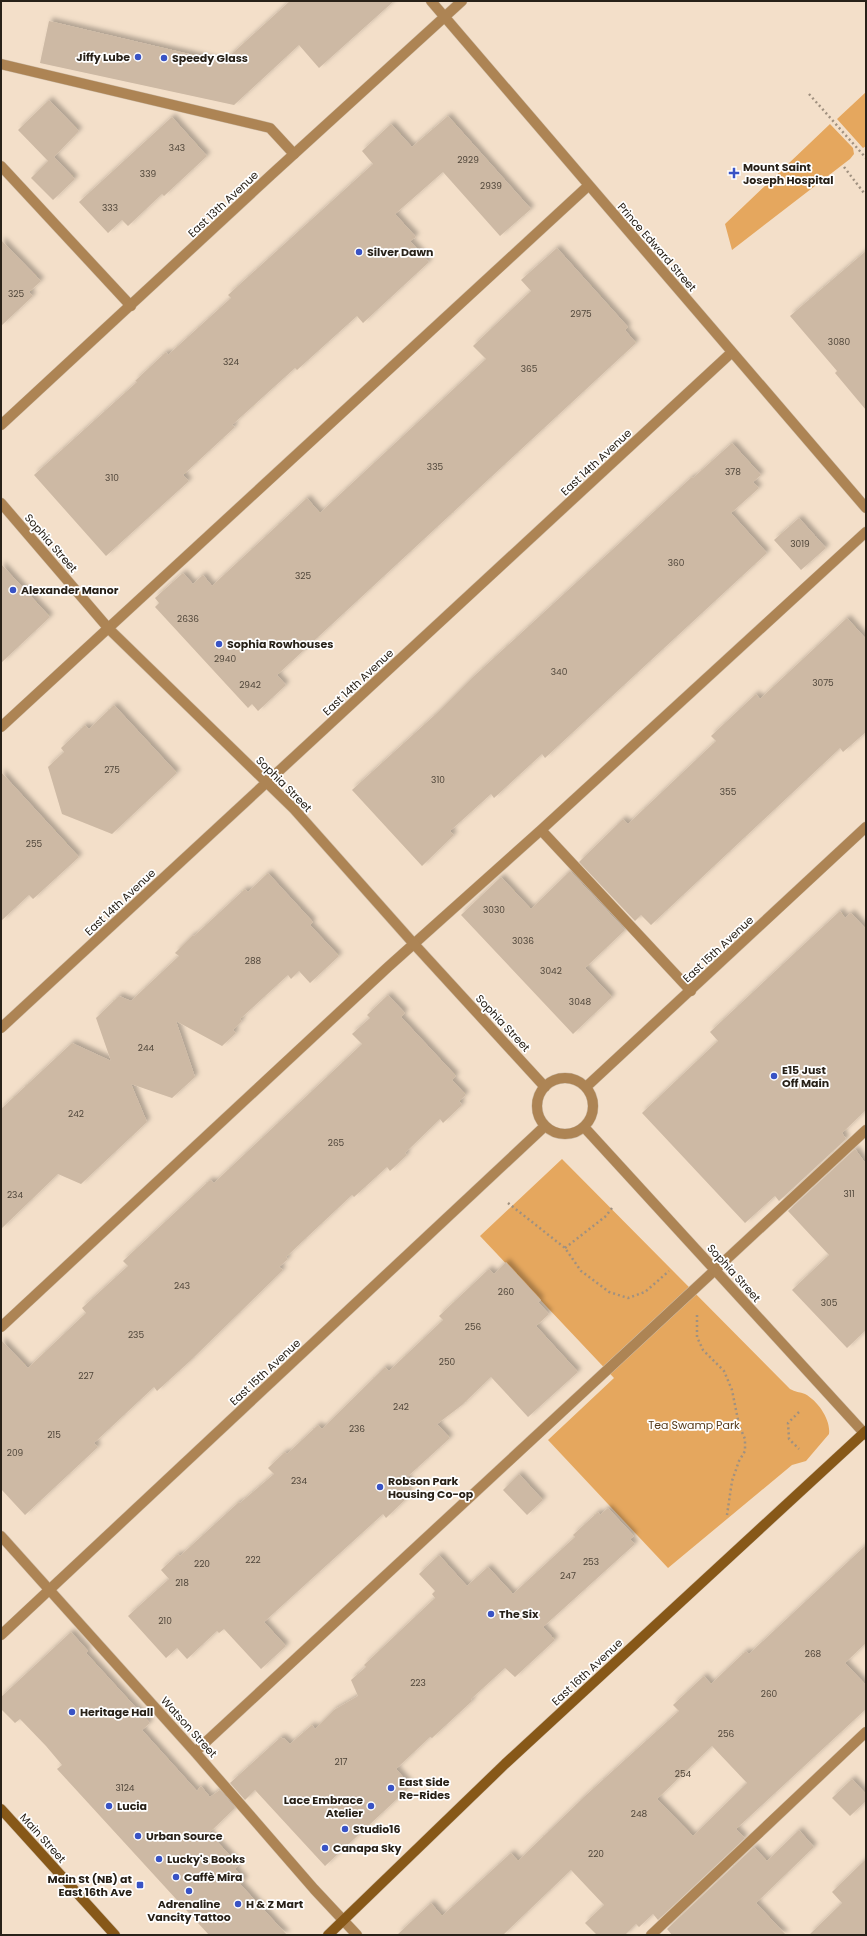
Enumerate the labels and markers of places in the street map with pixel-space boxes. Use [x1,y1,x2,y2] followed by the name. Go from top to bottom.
[76,49,130,65] place label: Jiffy Lube
[172,50,248,66] place label: Speedy Glass
[133,52,143,62] marker: Jiffy Lube
[159,53,169,63] marker: Speedy Glass
[743,159,834,188] place label: Mount Saint Joseph Hospital
[728,167,740,179] marker: Mount Saint Joseph Hospital
[367,244,433,260] place label: Silver Dawn
[354,247,364,257] marker: Silver Dawn
[21,582,119,598] place label: Alexander Manor
[8,585,18,595] marker: Alexander Manor
[227,636,333,652] place label: Sophia Rowhouses
[214,639,224,649] marker: Sophia Rowhouses
[782,1062,829,1091] place label: E15 Just Off Main
[769,1071,779,1081] marker: E15 Just Off Main
[388,1473,474,1502] place label: Robson Park Housing Co-op
[375,1482,385,1492] marker: Robson Park Housing Co-op
[499,1606,539,1622] place label: The Six
[486,1609,496,1619] marker: The Six
[80,1704,153,1720] place label: Heritage Hall
[67,1707,77,1717] marker: Heritage Hall
[399,1774,450,1803] place label: East Side Re-Rides
[386,1783,396,1793] marker: East Side Re-Rides
[284,1792,363,1821] place label: Lace Embrace Atelier
[117,1798,147,1814] place label: Lucia
[104,1801,114,1811] marker: Lucia
[366,1801,376,1811] marker: Lace Embrace Atelier
[353,1821,401,1837] place label: Studio16
[340,1824,350,1834] marker: Studio16
[146,1828,223,1844] place label: Urban Source
[133,1831,143,1841] marker: Urban Source
[333,1840,402,1856] place label: Canapa Sky
[320,1843,330,1853] marker: Canapa Sky
[167,1851,245,1867] place label: Lucky's Books
[154,1854,164,1864] marker: Lucky's Books
[184,1869,242,1885] place label: Caffè Mira
[48,1871,133,1900] place label: Main St (NB) at East 16th Ave
[171,1872,181,1882] marker: Caffè Mira
[135,1880,145,1890] marker: Main St (NB) at East 16th Ave
[184,1886,194,1896] marker: Adrenaline Vancity Tattoo
[147,1896,231,1925] place label: Adrenaline Vancity Tattoo
[246,1896,304,1912] place label: H & Z Mart
[233,1899,243,1909] marker: H & Z Mart

